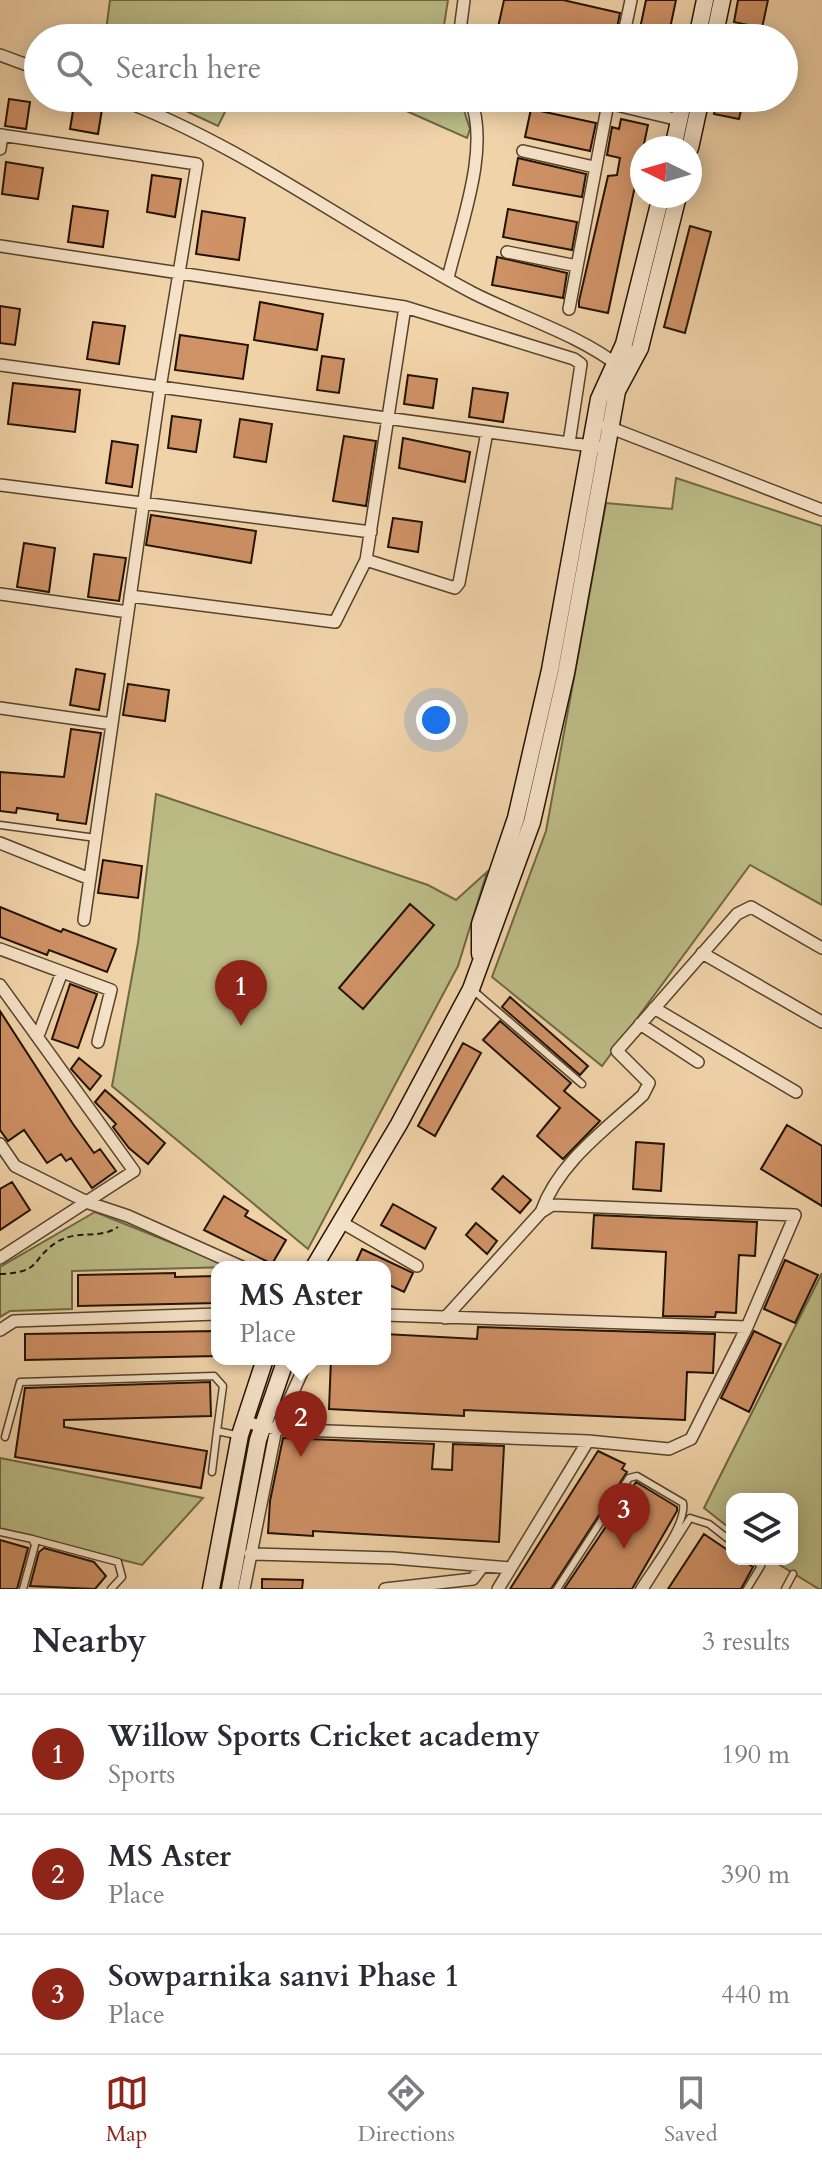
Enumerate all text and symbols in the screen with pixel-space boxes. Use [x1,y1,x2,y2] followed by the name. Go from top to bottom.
[24,24,798,112] search box
[52,46,96,90] icon: search
[116,48,261,89] text: Search here
[630,136,702,208] north arrow
[416,700,456,740] your location
[215,960,267,1026] pin: 1
[211,1261,391,1365] popup
[239,1275,363,1316] text: MS Aster
[239,1316,296,1351] text: Place
[275,1391,327,1457] pin: 2
[598,1483,650,1549] pin: 3
[726,1493,798,1565] map controls
[726,1493,798,1565] button: layers
[32,1618,147,1664] text: Nearby
[702,1624,790,1659] text: 3 results
[108,1716,540,1757] text: Willow Sports Cricket academy
[51,1737,65,1772] text: 1
[721,1737,790,1772] text: 190 m
[108,1757,175,1792] text: Sports
[108,1836,231,1877] text: MS Aster
[51,1857,65,1892] text: 2
[721,1857,790,1892] text: 390 m
[108,1877,165,1912] text: Place
[108,1956,460,1997] text: Sowparnika sanvi Phase 1
[51,1977,65,2012] text: 3
[721,1977,790,2012] text: 440 m
[108,1997,165,2032] text: Place
[105,2071,149,2149] tab: Map
[358,2071,455,2149] tab: Directions
[664,2071,717,2149] tab: Saved

